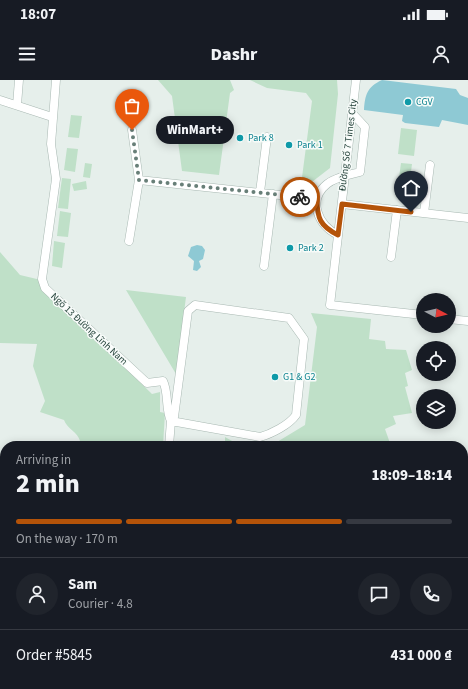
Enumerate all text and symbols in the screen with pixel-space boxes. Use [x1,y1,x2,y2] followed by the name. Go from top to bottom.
[20,4,56,25] text: 18:07
[211,42,257,67] text: Dashr
[16,43,38,65] icon: menu
[430,43,452,65] icon: person
[115,89,149,130] pin
[121,95,143,117] icon: bag
[416,95,433,109] place label: CGV
[403,97,413,107] marker: CGV
[335,98,361,192] street label: Đường Số 7 Times City
[156,116,234,144] callout: WinMart+
[167,121,223,139] text: WinMart+
[248,131,274,145] place label: Park 8
[235,133,245,143] marker: Park 8
[297,138,323,152] place label: Park 1
[284,140,294,150] marker: Park 1
[394,171,428,212] pin
[280,177,320,217] courier
[400,177,422,199] icon: home
[289,186,311,208] icon: bike
[298,241,324,255] place label: Park 2
[285,243,295,253] marker: Park 2
[47,290,131,368] street label: Ngõ 13 Đường Lĩnh Nam
[416,293,456,333] north arrow
[416,293,456,429] map controls
[416,341,456,381] button: locate
[283,370,315,384] place label: G1 & G2
[270,372,280,382] marker: G1 & G2
[416,389,456,429] button: layers
[16,451,71,469] text: Arriving in
[16,465,80,502] text: 2 min
[371,465,452,486] text: 18:09–18:14
[16,530,118,548] text: On the way · 170 m
[16,573,58,615] button: person
[358,573,400,615] button: chat
[410,573,452,615] button: phone
[68,574,97,595] text: Sam
[68,595,133,613] text: Courier · 4.8
[16,645,92,666] text: Order #5845
[391,645,452,666] text: 431 000 ₫

